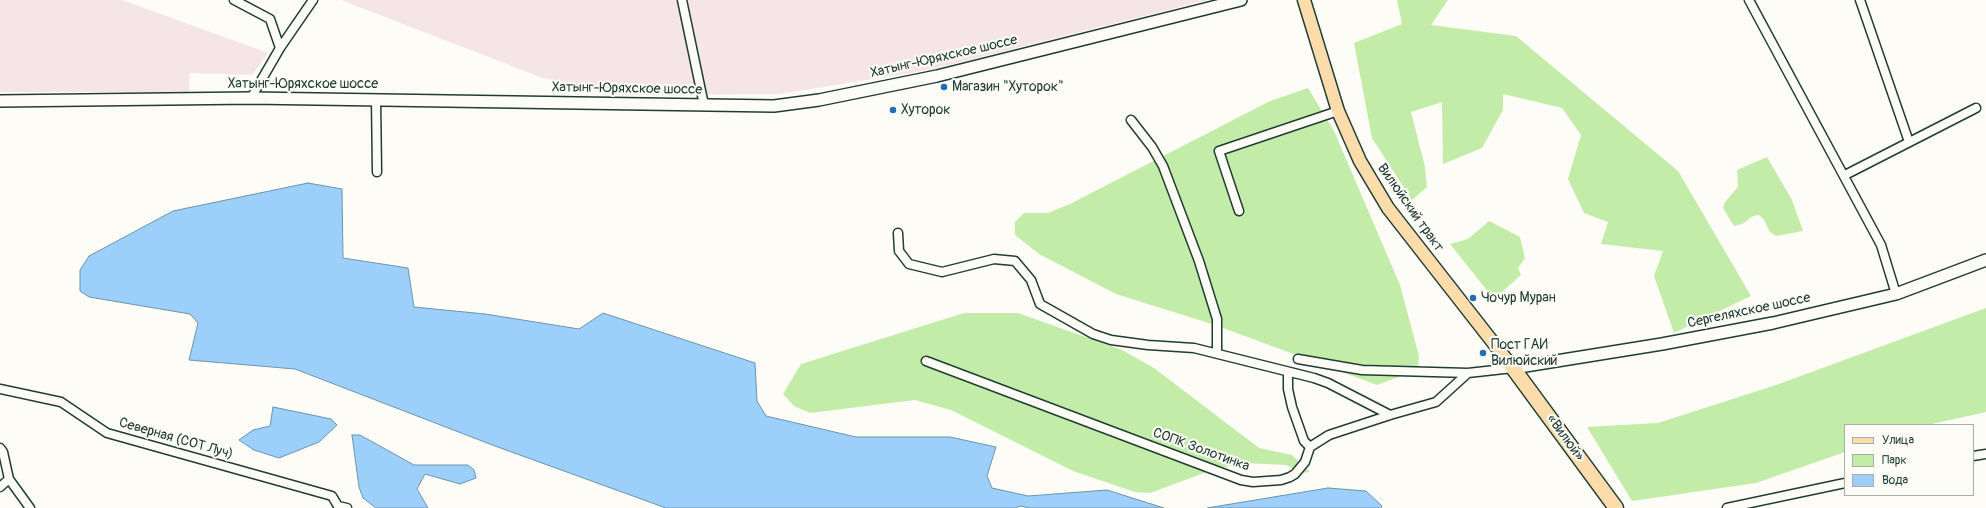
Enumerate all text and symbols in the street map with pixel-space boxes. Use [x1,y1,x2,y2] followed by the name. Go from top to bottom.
[869,32,1019,82] street label: Хатынг-Юряхское шоссе
[228,76,378,92] street label: Хатынг-Юряхское шоссе
[552,79,702,99] street label: Хатынг-Юряхское шоссе
[952,79,1064,95] place label: Магазин "Хуторок"
[939,82,949,92] marker: Магазин "Хуторок"
[901,102,950,118] place label: Хуторок
[888,105,898,115] marker: Хуторок
[1373,161,1447,255] street label: Вилюйский тракт
[1481,290,1556,306] place label: Чочур Муран
[1686,290,1812,332] street label: Сергеляхское шоссе
[1468,293,1478,303] marker: Чочур Муран
[1491,337,1557,370] place label: Пост ГАИ Вилюйский
[1478,348,1488,358] marker: Пост ГАИ Вилюйский
[1543,412,1587,464] street label: «Вилюй»
[117,415,235,463] street label: Северная (СОТ Луч)
[1844,424,1974,496] legend
[1150,425,1252,475] street label: СОПК Золотинка
[1882,433,1914,448] text: Улица
[1882,453,1907,468] text: Парк
[1882,473,1908,488] text: Вода

